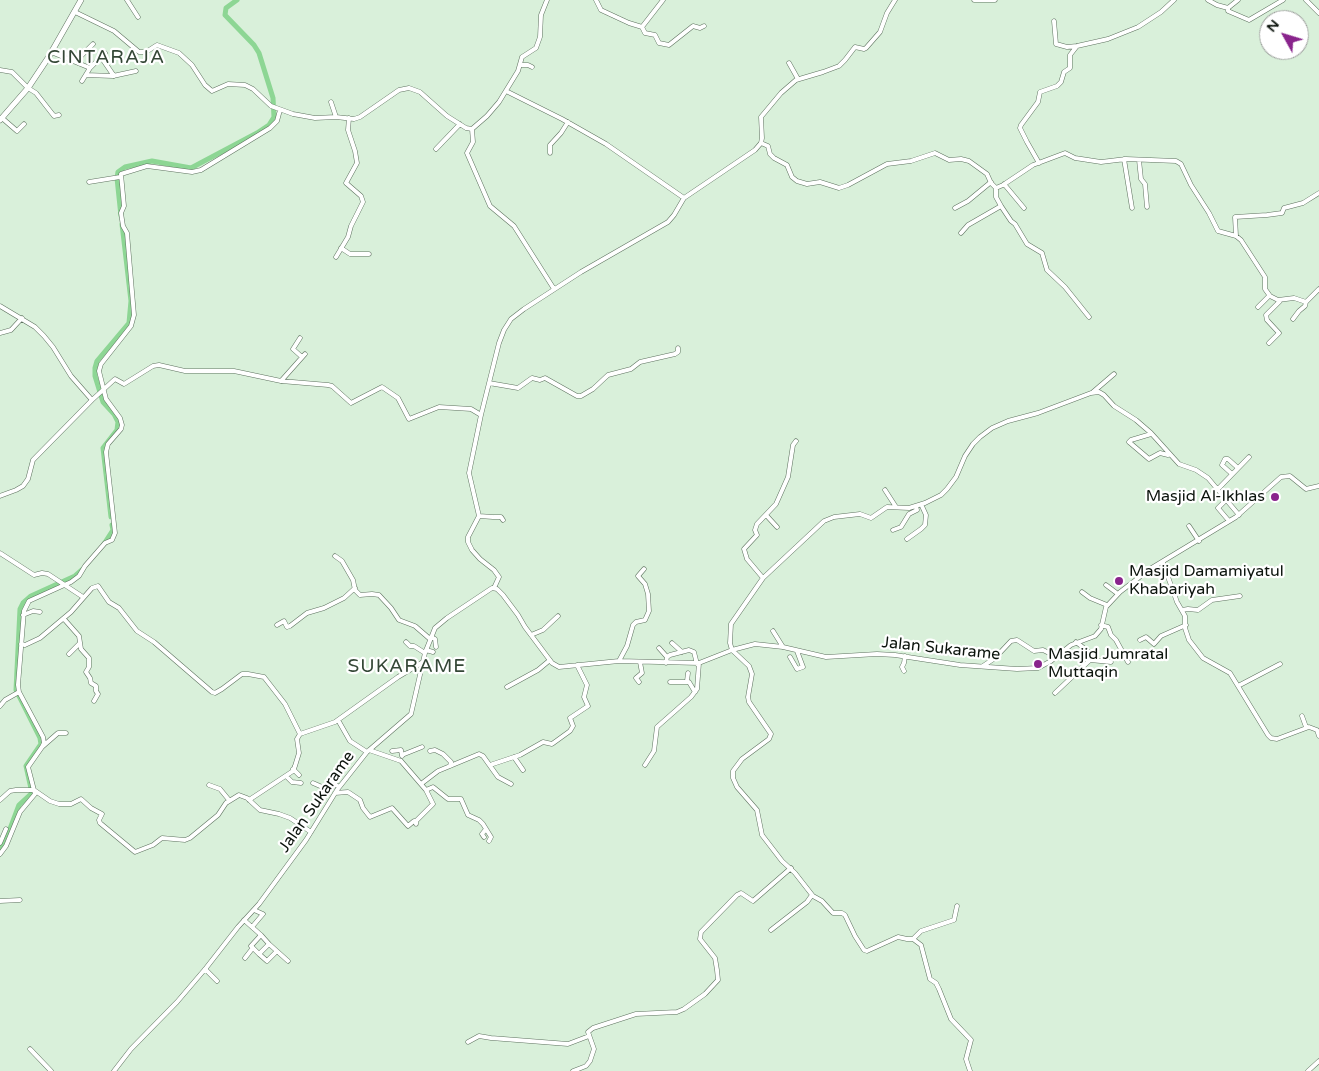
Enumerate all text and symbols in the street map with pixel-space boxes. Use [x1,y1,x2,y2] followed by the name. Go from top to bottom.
[1259,10,1309,60] north arrow
[1263,16,1283,36] text: N
[46,47,166,69] district label: CINTARAJA
[1146,487,1265,507] place label: Masjid Al-Ikhlas
[1269,491,1281,503] marker: Masjid Al-Ikhlas
[1129,562,1284,600] place label: Masjid Damamiyatul Khabariyah
[1113,575,1125,587] marker: Masjid Damamiyatul Khabariyah
[881,633,1001,665] street label: Jalan Sukarame
[1048,645,1168,683] place label: Masjid Jumratal Muttaqin
[347,656,467,678] district label: SUKARAME
[1032,658,1044,670] marker: Masjid Jumratal Muttaqin
[275,748,359,856] street label: Jalan Sukarame

